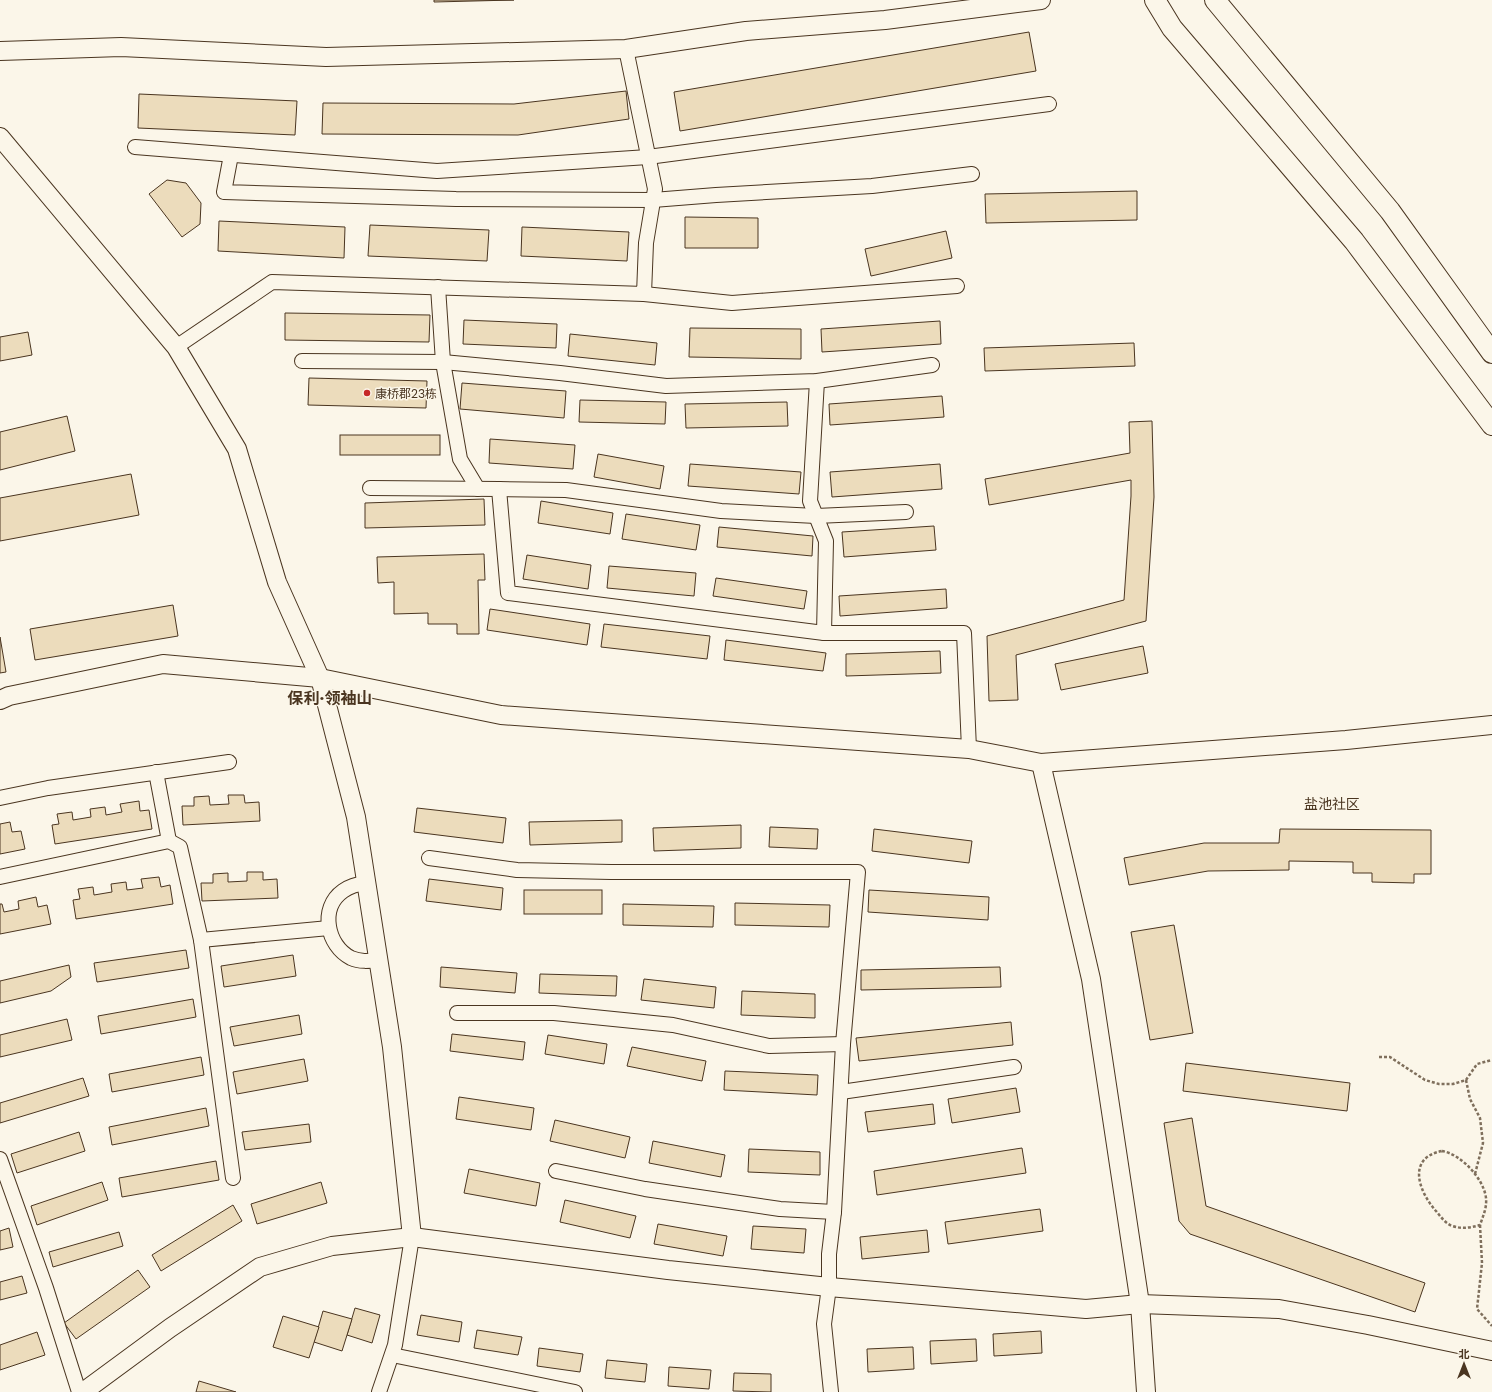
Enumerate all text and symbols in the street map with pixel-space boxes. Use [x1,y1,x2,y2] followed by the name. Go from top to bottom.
[375,385,437,402] place label: 康桥郡23栋
[362,388,372,398] marker: 康桥郡23栋
[288,687,372,710] district label: 保利·领袖山
[1304,794,1360,814] district label: 盐池社区
[1444,1344,1484,1384] north arrow
[1459,1346,1470,1362] text: 北

